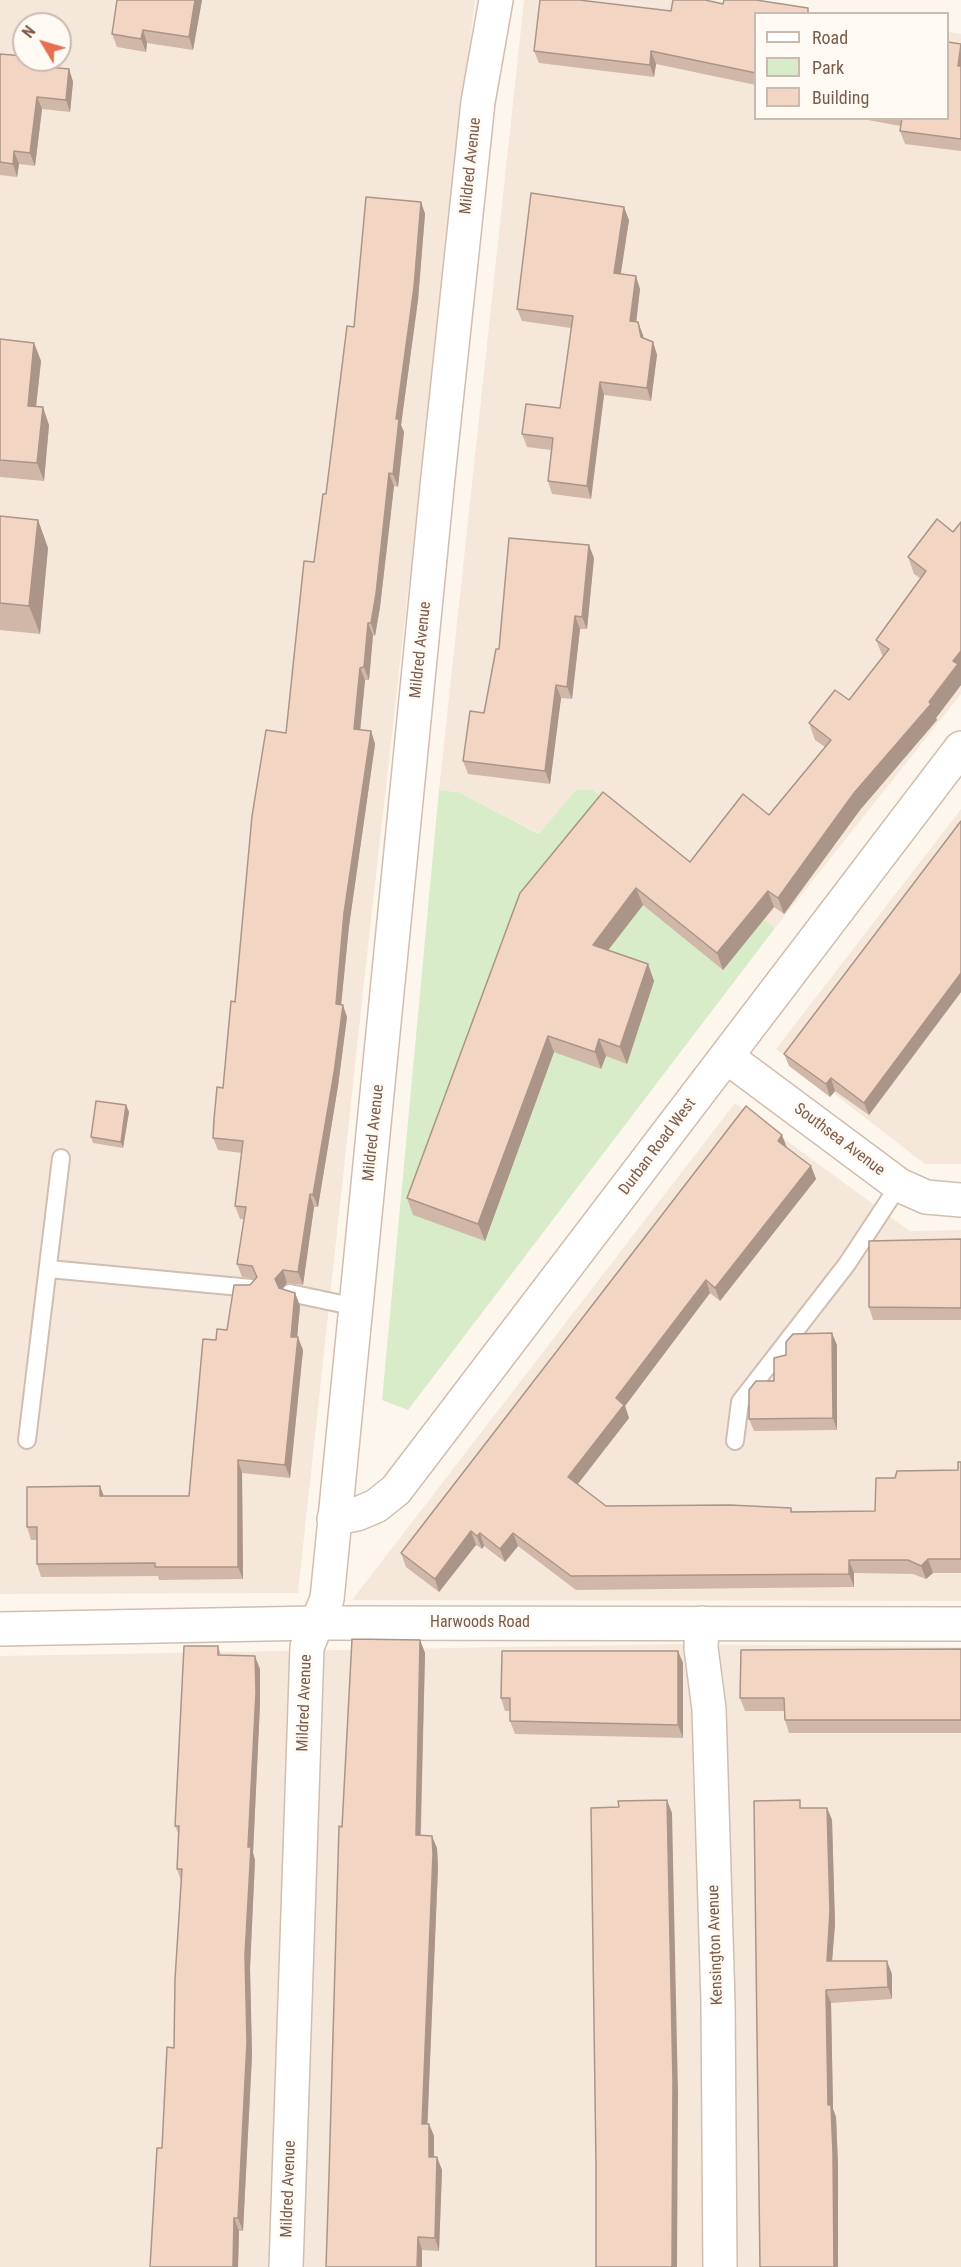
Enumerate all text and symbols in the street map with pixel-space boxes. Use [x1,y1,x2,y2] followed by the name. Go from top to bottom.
[12,12,72,72] north arrow
[754,12,949,120] legend
[18,22,39,42] text: N
[812,27,848,48] text: Road
[812,57,844,78] text: Park
[812,87,869,108] text: Building
[456,117,486,215] street label: Mildred Avenue
[406,601,436,699] street label: Mildred Avenue
[359,1084,389,1182] street label: Mildred Avenue
[615,1095,701,1199] street label: Durban Road West
[790,1100,888,1180] street label: Southsea Avenue
[430,1613,530,1633] street label: Harwoods Road
[294,1654,316,1752] street label: Mildred Avenue
[704,1884,728,2006] street label: Kensington Avenue
[278,2140,300,2238] street label: Mildred Avenue

